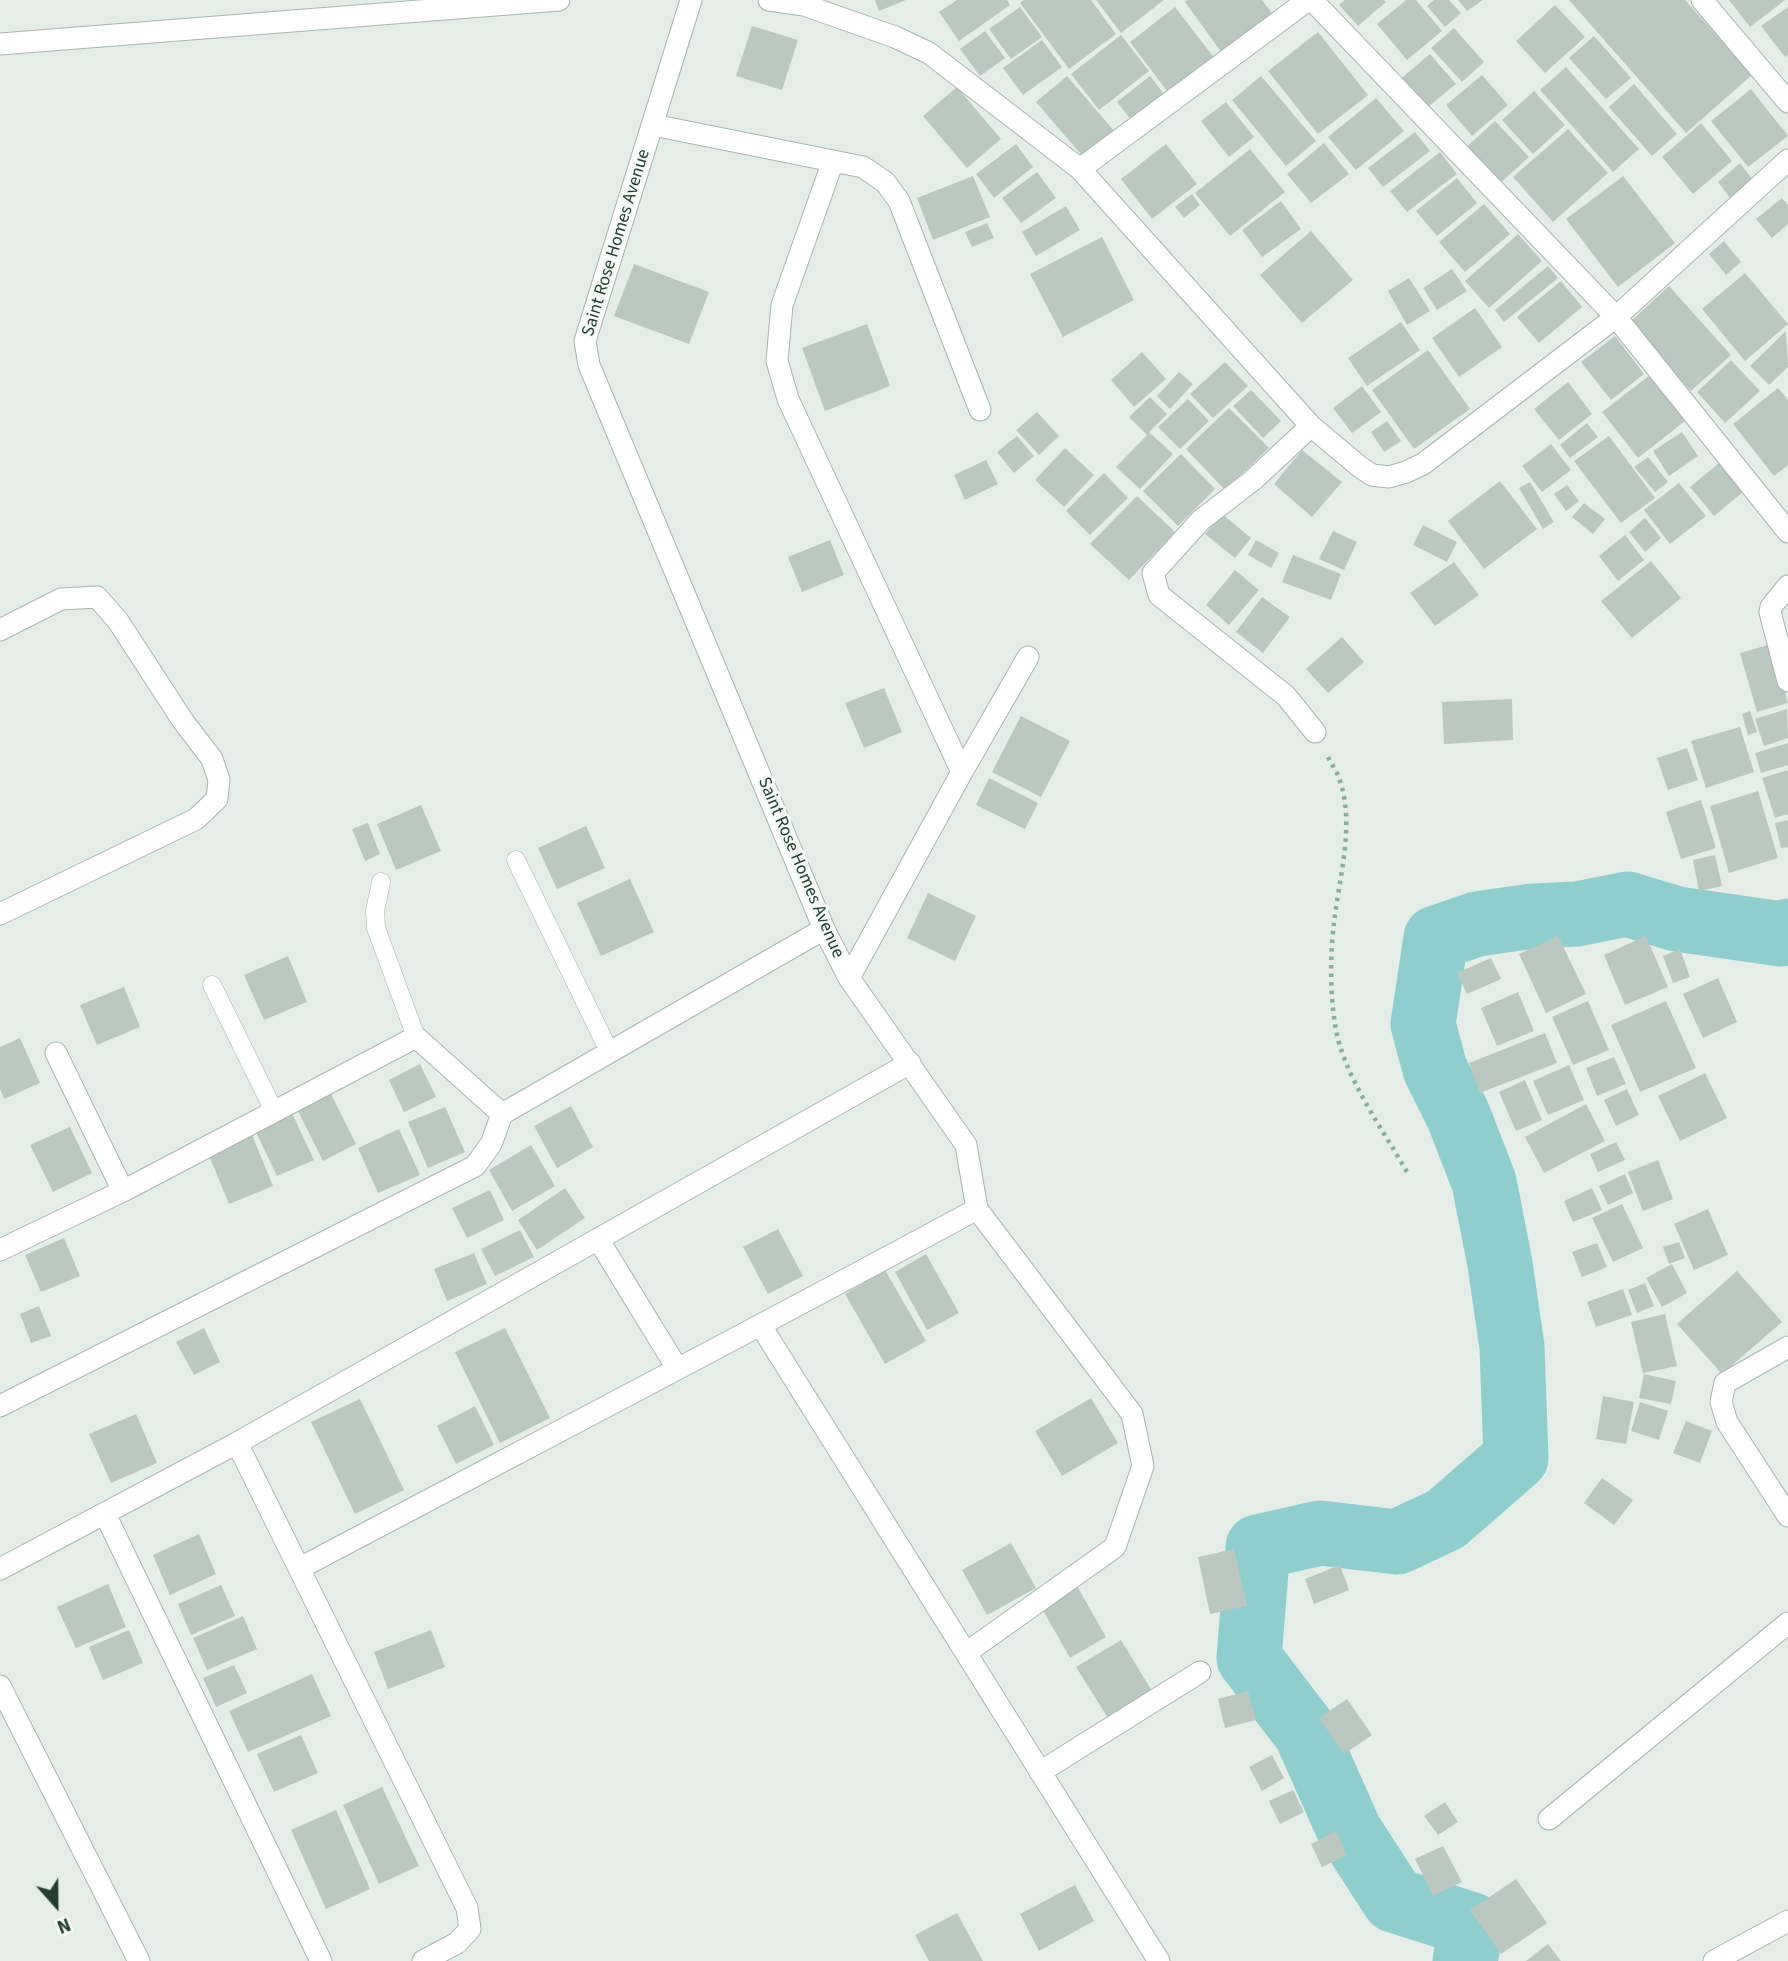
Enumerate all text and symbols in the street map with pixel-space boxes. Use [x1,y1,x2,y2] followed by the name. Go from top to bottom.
[578,147,656,339] street label: Saint Rose Homes Avenue
[752,774,848,962] street label: Saint Rose Homes Avenue
[21,1870,91,1940] north arrow
[53,1910,74,1940] text: N

